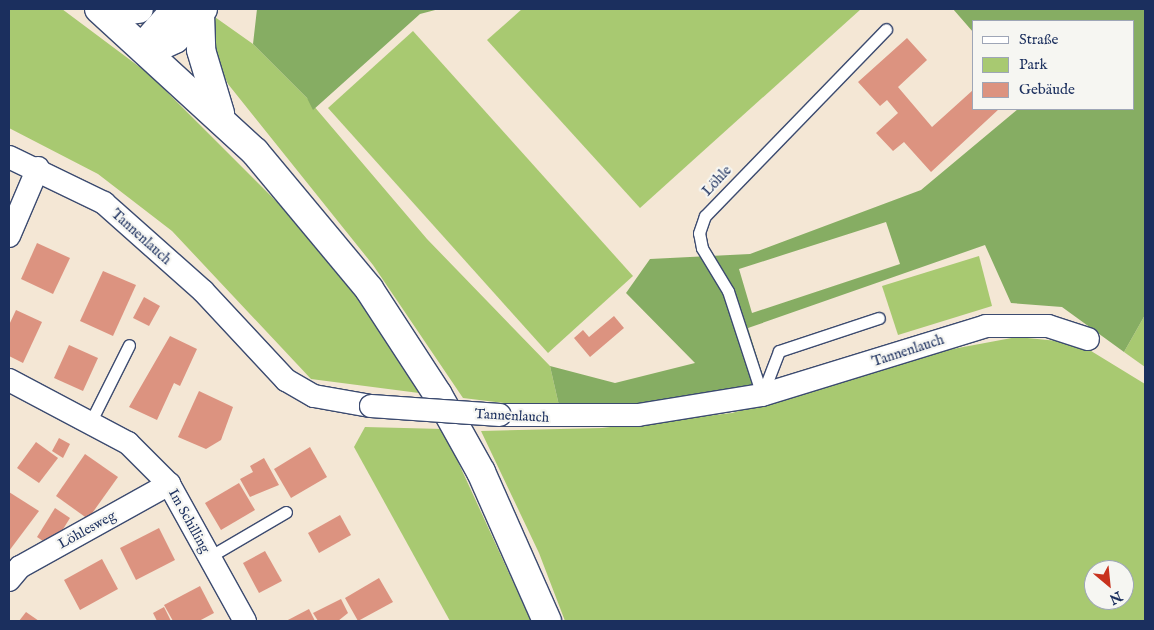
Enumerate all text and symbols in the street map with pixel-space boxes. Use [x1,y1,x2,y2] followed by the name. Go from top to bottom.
[972,20,1134,110] legend
[1019,30,1058,49] text: Straße
[1019,55,1048,74] text: Park
[1019,80,1075,99] text: Gebäude
[699,162,735,200] street label: Löhle
[108,206,174,268] street label: Tannenlauch
[870,331,946,371] street label: Tannenlauch
[474,406,550,426] street label: Tannenlauch
[165,486,213,556] street label: Im Schilling
[55,507,119,553] street label: Löhlesweg
[1084,560,1134,610] north arrow
[1106,587,1125,608] text: N

